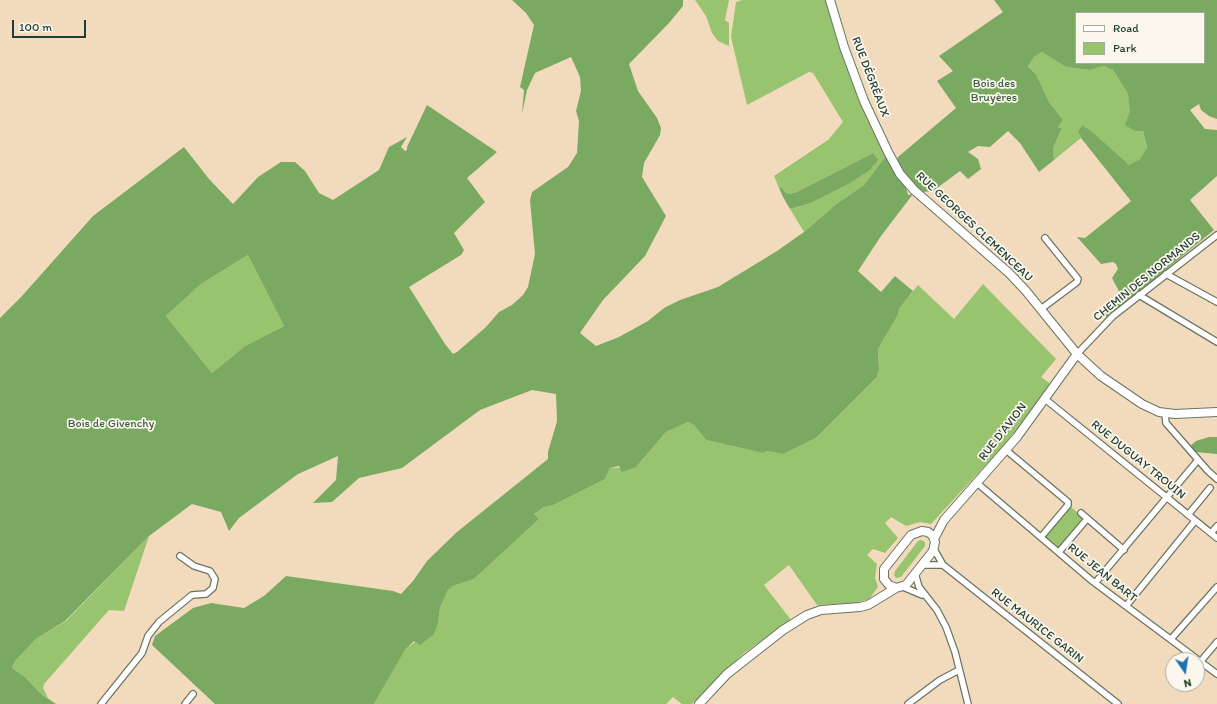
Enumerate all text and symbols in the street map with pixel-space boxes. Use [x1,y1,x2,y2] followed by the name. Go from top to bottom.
[14,12,88,38] scale bar
[1075,12,1205,64] legend
[19,20,52,34] text: 100 m
[1113,21,1139,35] text: Road
[848,35,892,119] street label: RUE DÉGRÉAUX
[1113,41,1137,55] text: Park
[971,77,1017,105] park label: Bois des Bruyères
[913,169,1035,285] street label: RUE GEORGES CLEMENCEAU
[1091,229,1203,325] street label: CHEMIN DES NORMANDS
[976,400,1030,464] street label: RUE D'AVION
[68,417,154,431] park label: Bois de Givenchy
[1088,417,1188,503] street label: RUE DUGUAY TROUIN
[1064,541,1140,605] street label: RUE JEAN BART
[988,585,1086,667] street label: RUE MAURICE GARIN
[1165,652,1205,692] north arrow
[1183,676,1193,690] text: N

